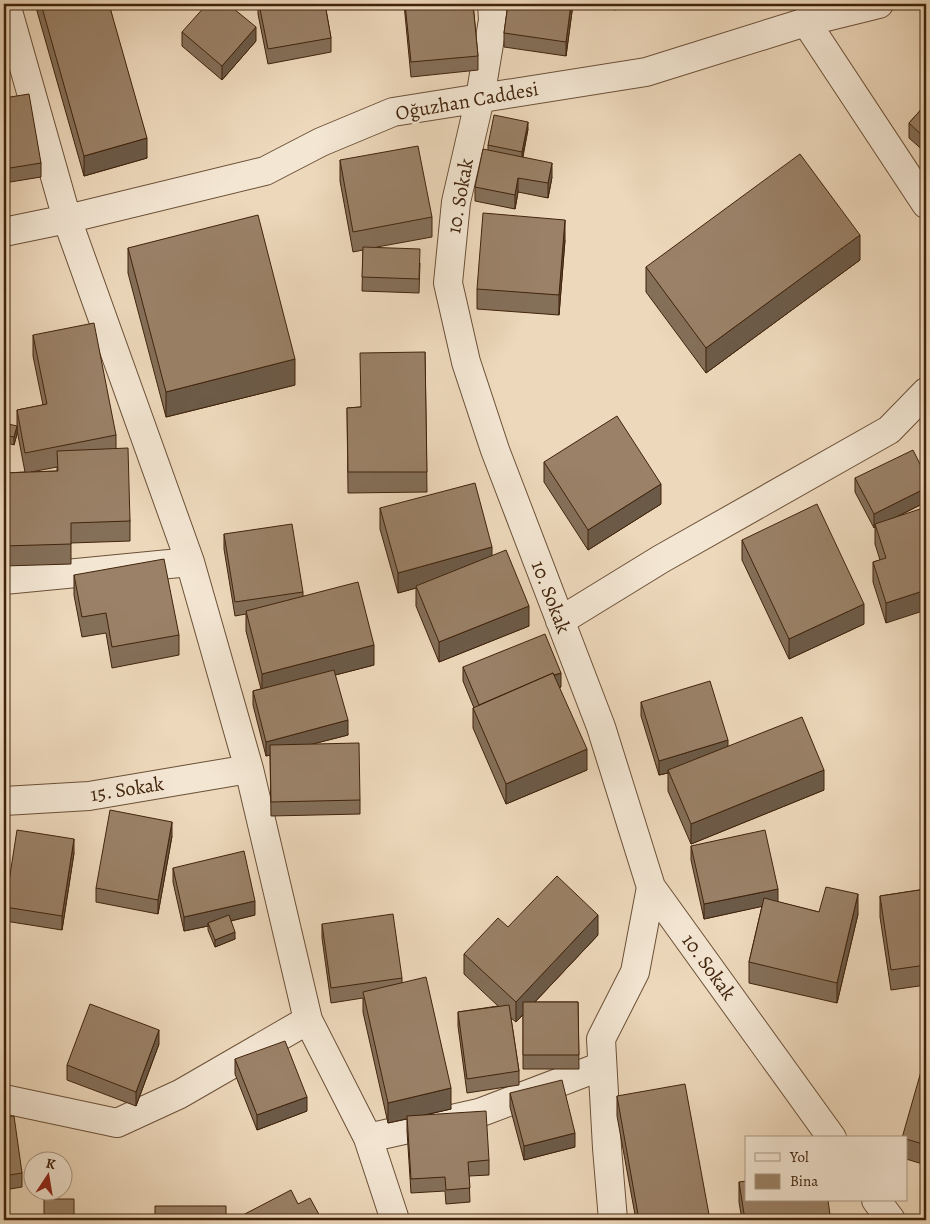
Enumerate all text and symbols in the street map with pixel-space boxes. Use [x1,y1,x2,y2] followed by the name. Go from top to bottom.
[393,75,541,127] street label: Oğuzhan Caddesi
[440,156,480,236] street label: 10. Sokak
[525,557,577,637] street label: 10. Sokak
[88,770,166,808] street label: 15. Sokak
[676,928,742,1006] street label: 10. Sokak
[745,1136,908,1202] legend
[789,1147,809,1167] text: Yol
[22,1152,72,1202] north arrow
[44,1154,58,1174] text: K
[790,1171,818,1191] text: Bina

